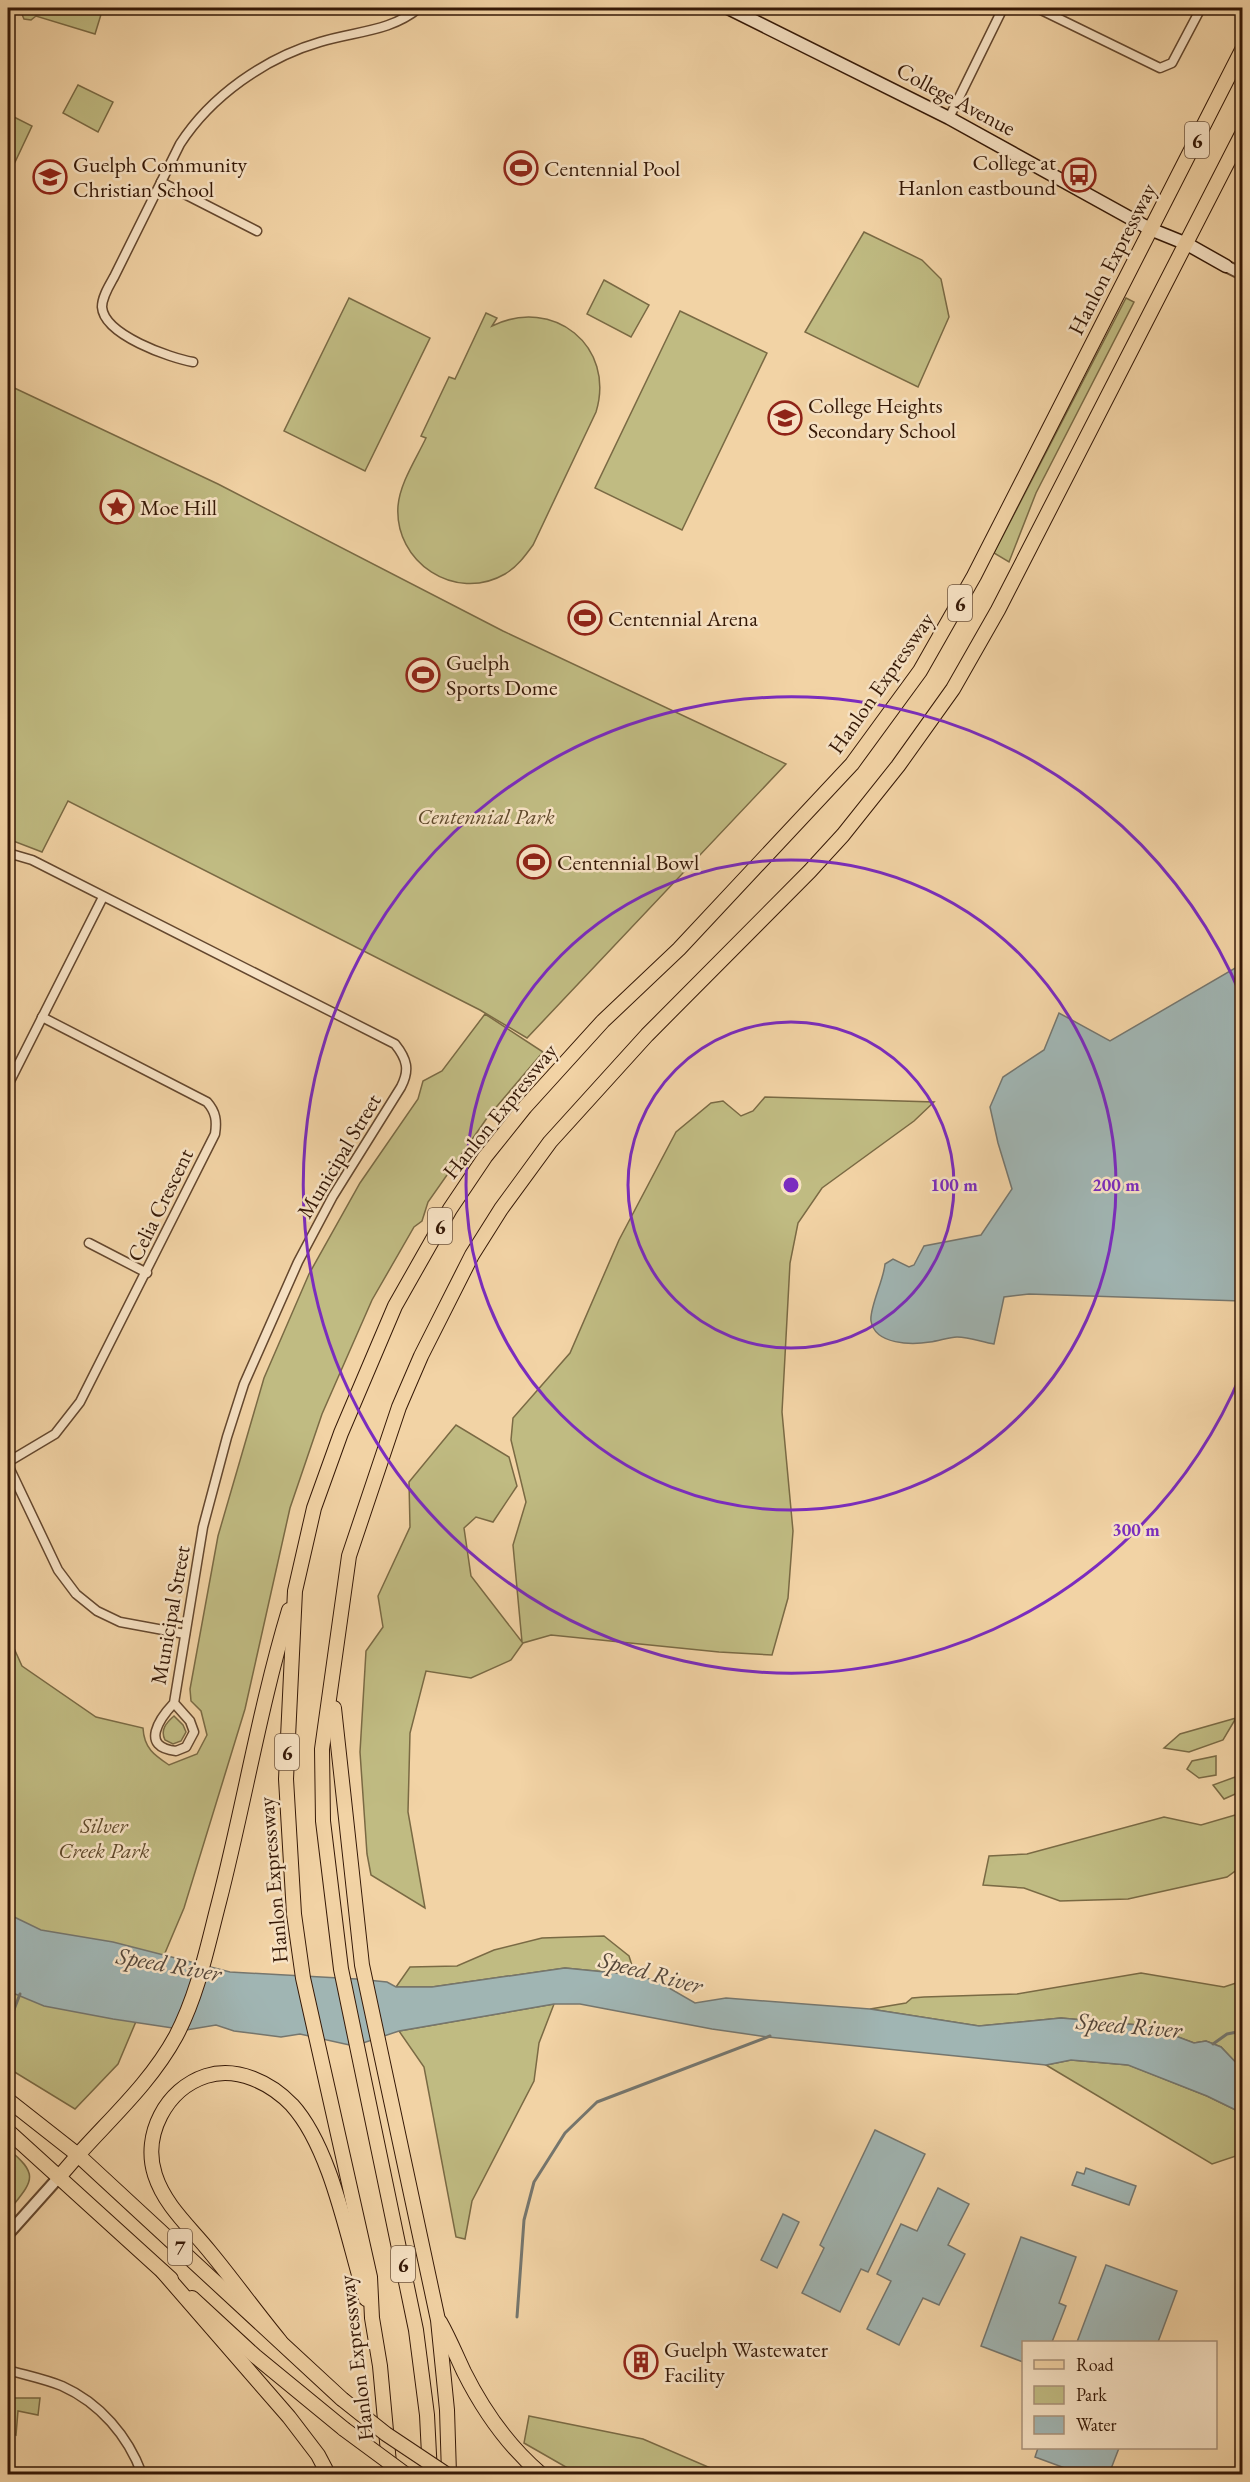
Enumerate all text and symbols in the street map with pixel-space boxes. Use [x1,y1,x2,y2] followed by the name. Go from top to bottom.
[891,55,1021,143] street label: College Avenue
[1185,122,1209,158] road number: 6
[898,148,1057,202] place label: College at Hanlon eastbound
[73,150,248,204] place label: Guelph Community Christian School
[503,150,539,186] sports icon: Centennial Pool
[544,154,680,183] place label: Centennial Pool
[1061,157,1097,193] bus stop icon: College at Hanlon eastbound
[32,159,68,195] school or university icon: Guelph Community Christian School
[1061,178,1163,340] street label: Hanlon Expressway
[808,391,956,445] place label: College Heights Secondary School
[767,400,803,436] school or university icon: College Heights Secondary School
[99,489,135,525] place icon: Moe Hill
[140,493,217,522] place label: Moe Hill
[948,585,972,621] road number: 6
[567,600,603,636] sports icon: Centennial Arena
[608,604,758,633] place label: Centennial Arena
[821,606,941,760] street label: Hanlon Expressway
[446,648,558,702] place label: Guelph Sports Dome
[405,657,441,693] sports icon: Guelph Sports Dome
[417,802,555,831] park label: Centennial Park
[516,844,552,880] sports icon: Centennial Bowl
[557,848,699,877] place label: Centennial Bowl
[436,1037,564,1185] street label: Hanlon Expressway
[290,1088,388,1224] street label: Municipal Street
[120,1144,200,1266] street label: Celia Crescent
[930,1173,978,1196] text: 100 m
[1092,1173,1140,1196] text: 200 m
[781,1175,801,1195] centre of rings
[428,1208,452,1244] road number: 6
[1112,1518,1160,1541] text: 300 m
[144,1543,196,1687] street label: Municipal Street
[275,1734,299,1770] road number: 6
[251,1795,295,1964] street label: Hanlon Expressway
[58,1811,150,1865] park label: Silver Creek Park
[113,1939,226,1989] water label: Speed River
[595,1943,708,2001] water label: Speed River
[1074,2005,1185,2045] water label: Speed River
[168,2229,192,2265] road number: 7
[391,2246,415,2282] road number: 6
[331,2273,381,2443] street label: Hanlon Expressway
[664,2335,829,2389] place label: Guelph Wastewater Facility
[1022,2341,1217,2449] legend
[623,2344,659,2380] building icon: Guelph Wastewater Facility
[1076,2353,1115,2376] text: Road
[1076,2383,1107,2406] text: Park
[1076,2413,1117,2436] text: Water

